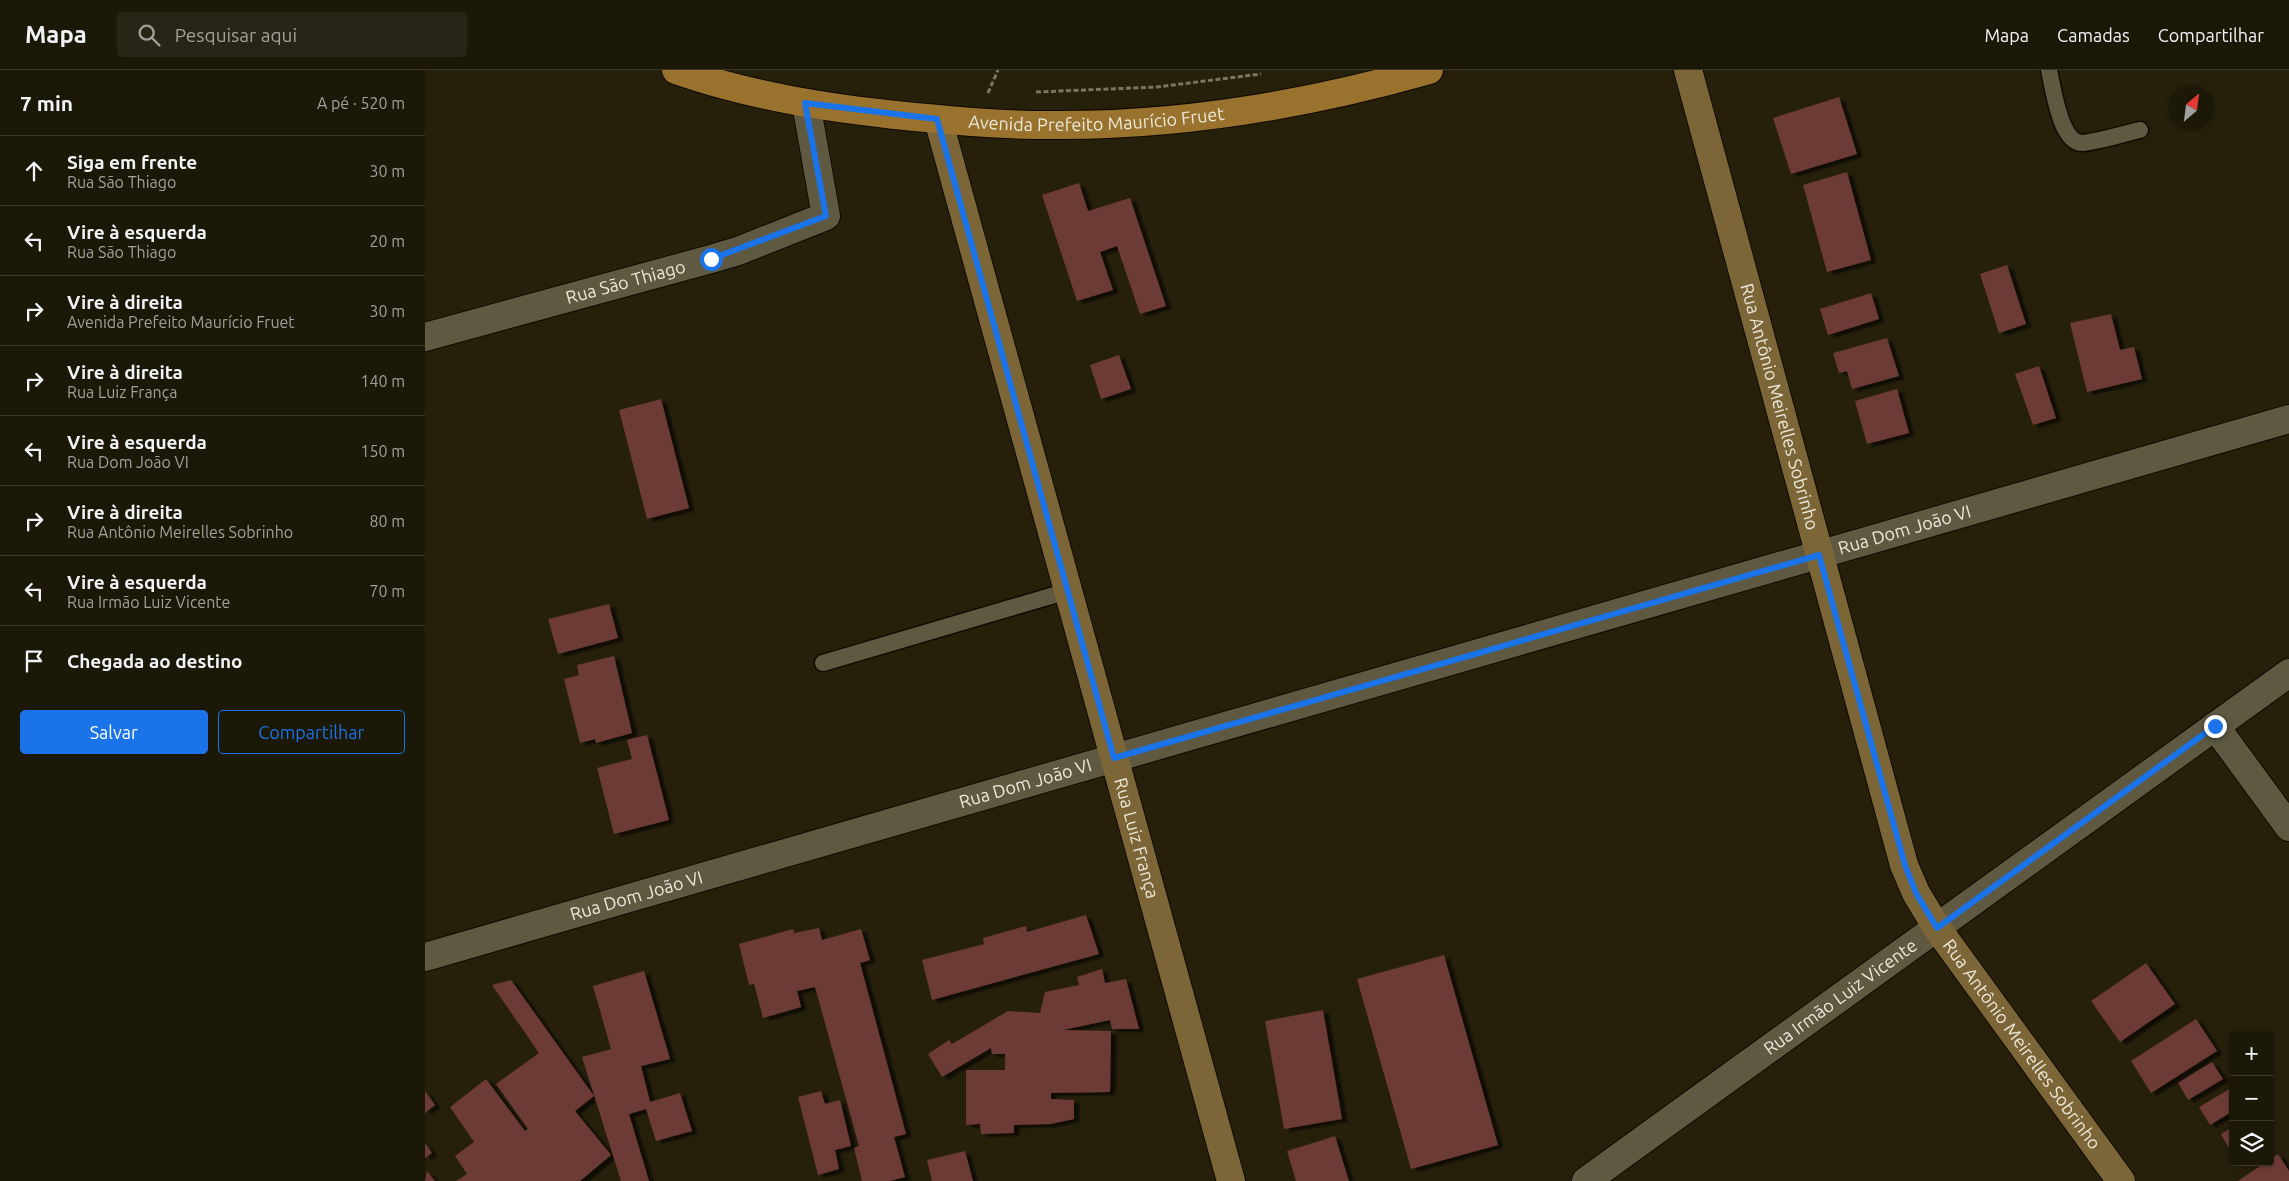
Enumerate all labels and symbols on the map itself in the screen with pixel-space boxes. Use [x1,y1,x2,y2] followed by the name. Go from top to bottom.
[2169,85,2214,130] north arrow
[968,103,1225,134] street label: Avenida Prefeito Maurício Fruet
[700,248,723,271] route start
[563,255,687,307] street label: Rua São Thiago
[1737,281,1823,532] street label: Rua Antônio Meirelles Sobrinho
[1836,500,1973,558] street label: Rua Dom João VI
[2204,715,2227,738] route end
[957,754,1094,811] street label: Rua Dom João VI
[1111,775,1164,900] street label: Rua Luiz França
[567,866,705,924] street label: Rua Dom João VI
[1760,934,1920,1058] street label: Rua Irmão Luiz Vicente
[1939,935,2105,1153] street label: Rua Antônio Meirelles Sobrinho

